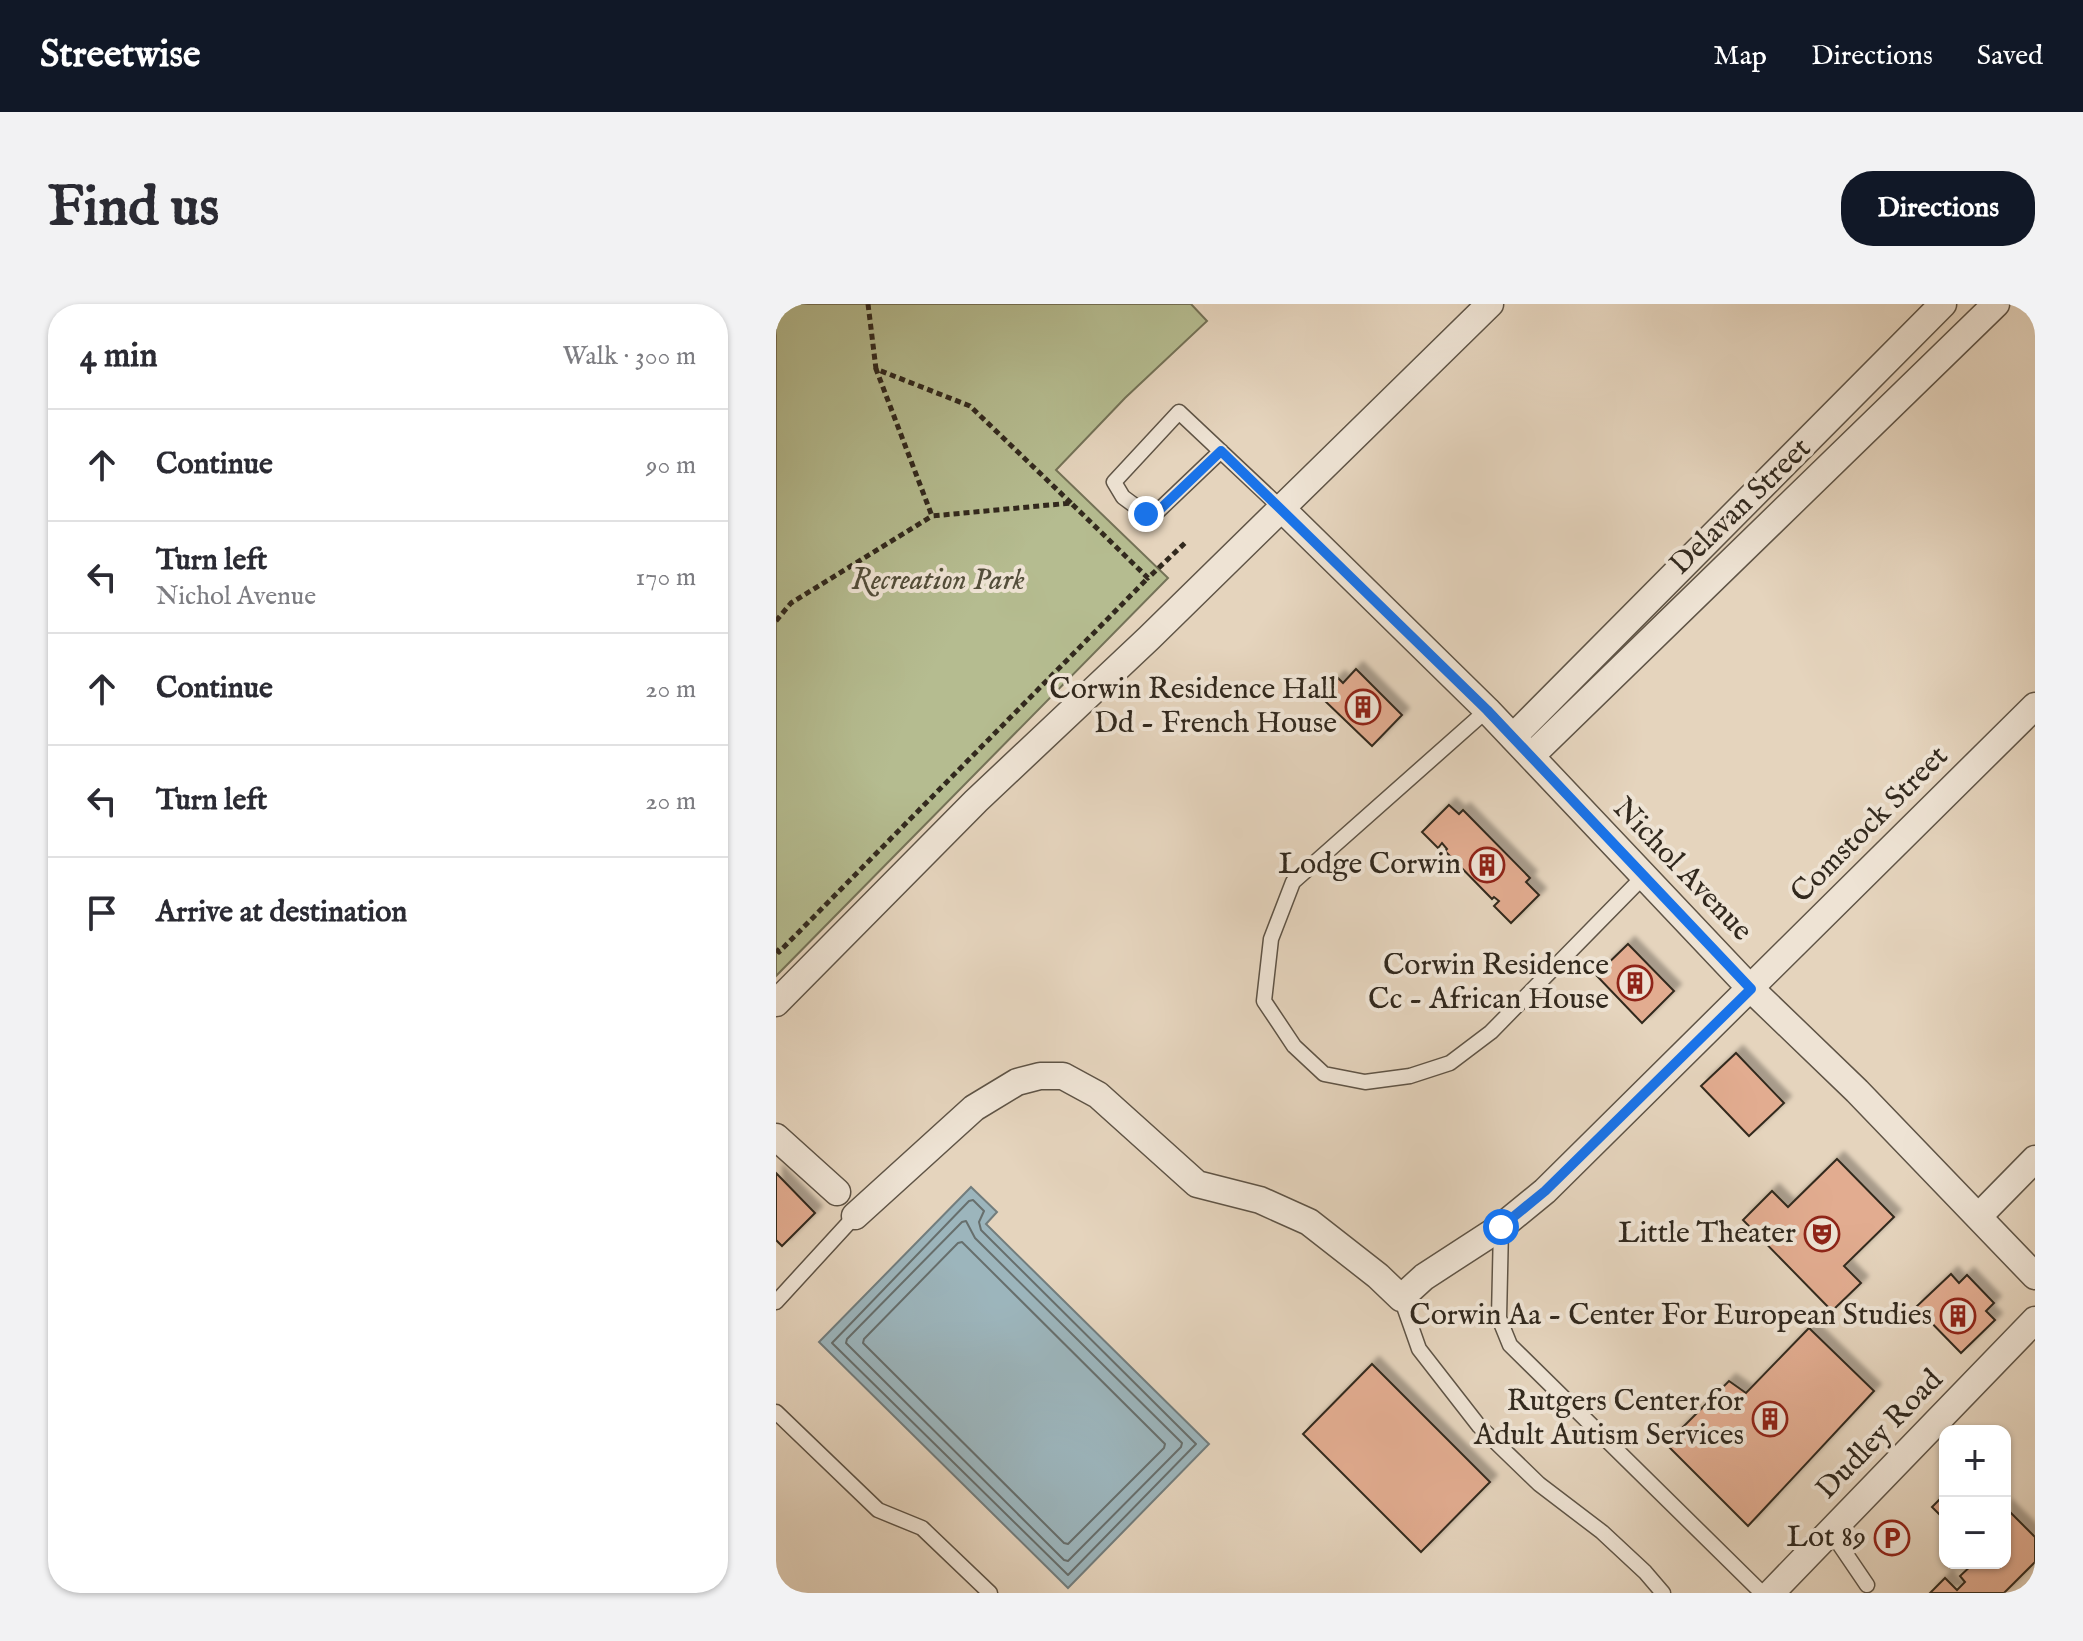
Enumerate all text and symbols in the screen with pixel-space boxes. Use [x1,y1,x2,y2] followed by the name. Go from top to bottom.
[40,32,200,80] text: Streetwise
[1713,39,1767,74] text: Map
[1811,39,1933,74] text: Directions
[1977,39,2043,74] text: Saved
[1841,171,2035,246] button: Directions
[48,173,219,244] text: Find us
[80,335,158,378] text: 4 min
[562,340,696,373] text: Walk · 300 m
[1662,430,1820,584] street label: Delavan Street
[80,443,124,487] icon: ahead
[156,446,273,484] text: Continue
[646,449,696,482] text: 90 m
[1128,496,1164,532] route end
[156,542,267,580] text: Turn left
[80,555,124,599] icon: left
[636,561,696,594] text: 170 m
[851,562,1025,600] park label: Recreation Park
[156,580,316,613] text: Nichol Avenue
[80,667,124,711] icon: ahead
[156,670,273,708] text: Continue
[1049,671,1338,743] place label: Corwin Residence Hall Dd - French House
[645,673,696,706] text: 20 m
[1344,688,1382,726] building icon: Corwin Residence Hall Dd - French House
[1783,738,1957,912] street label: Comstock Street
[80,779,124,823] icon: left
[156,782,267,820] text: Turn left
[645,785,696,818] text: 20 m
[1604,790,1760,950] street label: Nichol Avenue
[1278,846,1461,884] place label: Lodge Corwin
[1468,846,1506,884] building icon: Lodge Corwin
[80,891,124,935] icon: arrive
[156,894,407,932] text: Arrive at destination
[1368,947,1609,1019] place label: Corwin Residence Cc - African House
[1616,964,1654,1002] building icon: Corwin Residence Cc - African House
[1483,1209,1519,1245] route start
[1618,1215,1796,1253] place label: Little Theater
[1803,1215,1841,1253] theatre icon: Little Theater
[1409,1297,1932,1335] place label: Corwin Aa - Center For European Studies
[1939,1297,1977,1335] building icon: Corwin Aa - Center For European Studies
[1808,1361,1952,1508] street label: Dudley Road
[1473,1383,1744,1455] place label: Rutgers Center for Adult Autism Services
[1751,1400,1789,1438] building icon: Rutgers Center for Adult Autism Services
[1939,1425,2011,1569] map controls
[1939,1425,2011,1497] button: +
[1939,1497,2011,1569] button: −
[1787,1519,1866,1557] place label: Lot 89
[1873,1519,1911,1557] parking icon: Lot 89

